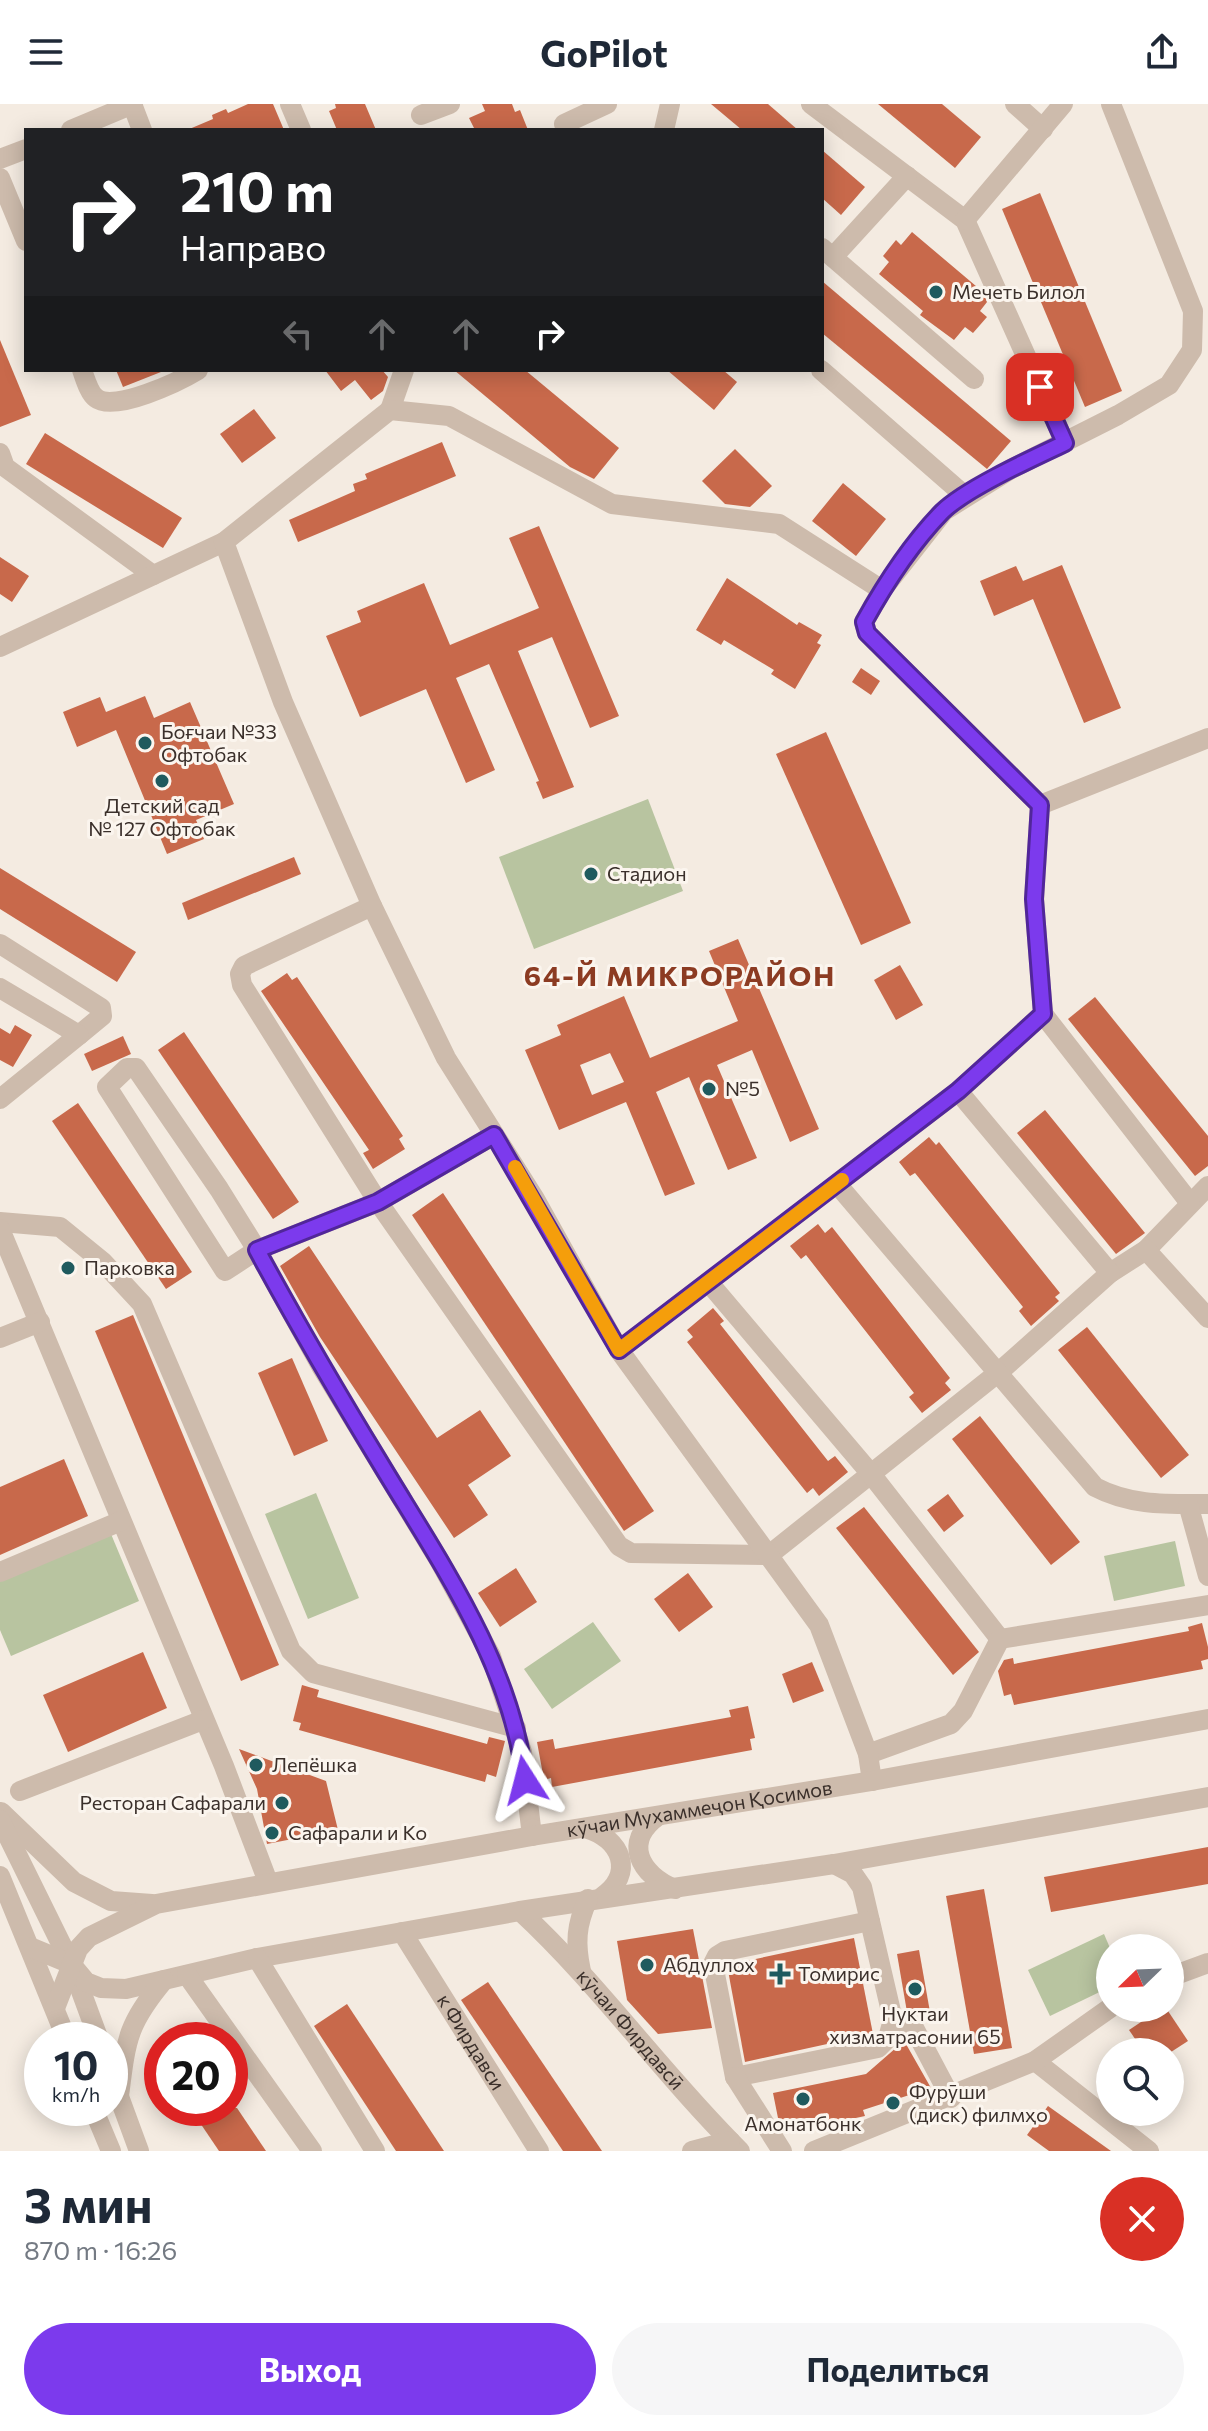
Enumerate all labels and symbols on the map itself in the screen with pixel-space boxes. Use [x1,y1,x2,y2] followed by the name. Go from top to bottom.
[952,279,1085,303] place label: Мечеть Билол
[927,283,945,301] marker: Мечеть Билол
[1006,353,1074,421] pin
[161,719,277,766] place label: Боғчаи №33 Офтобак
[136,734,154,752] marker: Боғчаи №33 Офтобак
[153,772,171,790] marker: Детский сад № 127 Офтобак
[88,793,236,840] place label: Детский сад № 127 Офтобак
[607,861,687,885] place label: Стадион
[582,865,600,883] marker: Стадион
[524,958,836,992] district label: 64-Й МИКРОРАЙОН
[725,1076,760,1100] place label: №5
[700,1080,718,1098] marker: №5
[84,1255,175,1279] place label: Парковка
[59,1259,77,1277] marker: Парковка
[483,1738,567,1822] position arrow
[272,1752,357,1776] place label: Лепёшка
[247,1756,265,1774] marker: Лепёшка
[565,1775,834,1841] street label: кӯчаи Мухаммеҷон Қосимов
[80,1790,266,1814] place label: Ресторан Сафарали
[273,1794,291,1812] marker: Ресторан Сафарали
[288,1820,427,1844] place label: Сафарали и Ко
[263,1824,281,1842] marker: Сафарали и Ко
[1096,1934,1184,2022] north arrow
[663,1952,755,1976] place label: Абдуллох
[638,1956,656,1974] marker: Абдуллох
[798,1961,880,1985] place label: Томирис
[769,1963,791,1985] marker: Томирис
[572,1964,690,2094] street label: кӯчаи Фирдавсӣ
[906,1980,924,1998] marker: Нуктаи хизматрасонии 65
[433,1989,511,2094] street label: к Фирдавси
[829,2001,1001,2048] place label: Нуктаи хизматрасонии 65
[144,2022,248,2126] speed limit sign: 20
[909,2079,1048,2126] place label: Фурӯши (диск) филмҳо
[794,2090,812,2108] marker: Амонатбонк
[884,2094,902,2112] marker: Фурӯши (диск) филмҳо
[744,2111,862,2135] place label: Амонатбонк

